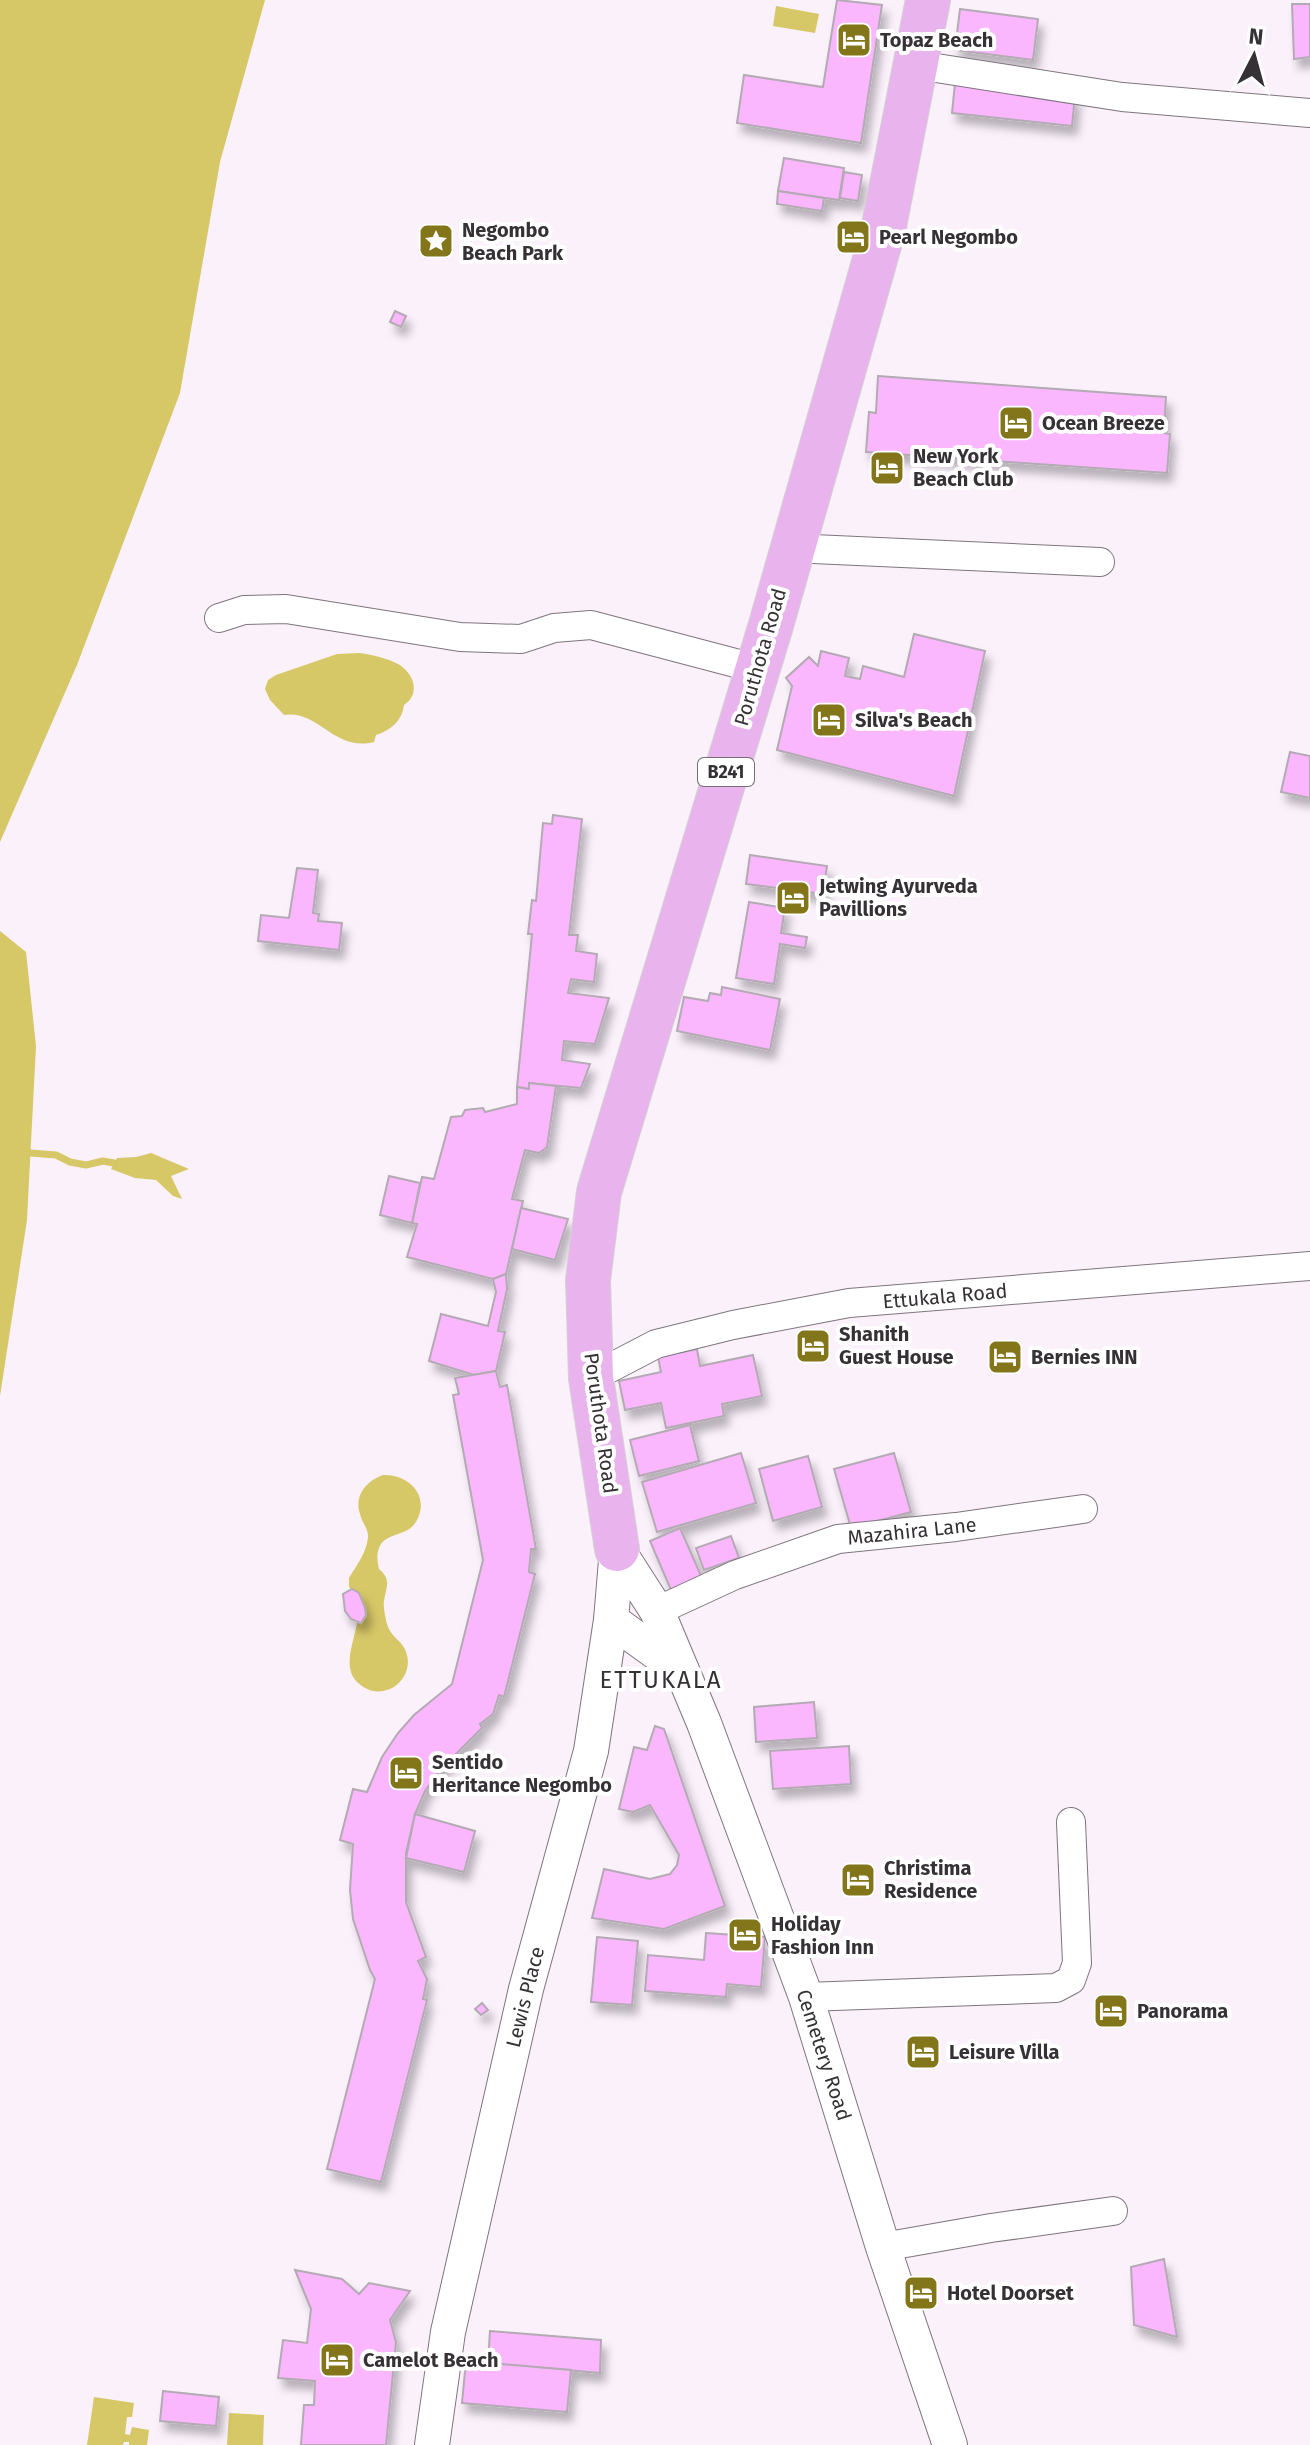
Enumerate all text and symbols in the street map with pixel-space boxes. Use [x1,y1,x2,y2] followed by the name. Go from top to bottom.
[1214,16,1294,96] north arrow
[835,21,873,59] hotel icon: Topaz Beach
[1247,22,1265,51] text: N
[880,28,993,52] place label: Topaz Beach
[462,218,564,265] place label: Negombo Beach Park
[834,218,872,256] hotel icon: Pearl Negombo
[417,222,455,260] place icon: Negombo Beach Park
[879,225,1018,249] place label: Pearl Negombo
[997,404,1035,442] hotel icon: Ocean Breeze
[1042,411,1165,435] place label: Ocean Breeze
[913,444,1014,491] place label: New York Beach Club
[868,449,906,487] hotel icon: New York Beach Club
[729,585,791,729] street label: Poruthota Road
[810,701,848,739] hotel icon: Silva's Beach
[855,708,973,732] place label: Silva's Beach
[698,758,754,786] road number: B241
[818,874,978,921] place label: Jetwing Ayurveda Pavillions
[774,879,812,917] hotel icon: Jetwing Ayurveda Pavillions
[882,1279,1008,1313] street label: Ettukala Road
[839,1322,954,1369] place label: Shanith Guest House
[794,1327,832,1365] hotel icon: Shanith Guest House
[986,1338,1024,1376] hotel icon: Bernies INN
[1031,1345,1137,1369] place label: Bernies INN
[579,1351,623,1495] street label: Poruthota Road
[846,1512,978,1550] street label: Mazahira Lane
[599,1666,723,1694] district label: ETTUKALA
[432,1750,612,1797] place label: Sentido Heritance Negombo
[387,1754,425,1792] hotel icon: Sentido Heritance Negombo
[884,1856,977,1903] place label: Christima Residence
[839,1861,877,1899] hotel icon: Christima Residence
[771,1912,874,1959] place label: Holiday Fashion Inn
[726,1916,764,1954] hotel icon: Holiday Fashion Inn
[501,1944,549,2050] street label: Lewis Place
[791,1986,857,2124] street label: Cemetery Road
[1092,1992,1130,2030] hotel icon: Panorama
[1137,1999,1228,2023] place label: Panorama
[904,2033,942,2071] hotel icon: Leisure Villa
[949,2040,1060,2064] place label: Leisure Villa
[902,2274,940,2312] hotel icon: Hotel Doorset
[947,2281,1074,2305] place label: Hotel Doorset
[318,2341,356,2379] hotel icon: Camelot Beach
[363,2348,498,2372] place label: Camelot Beach

